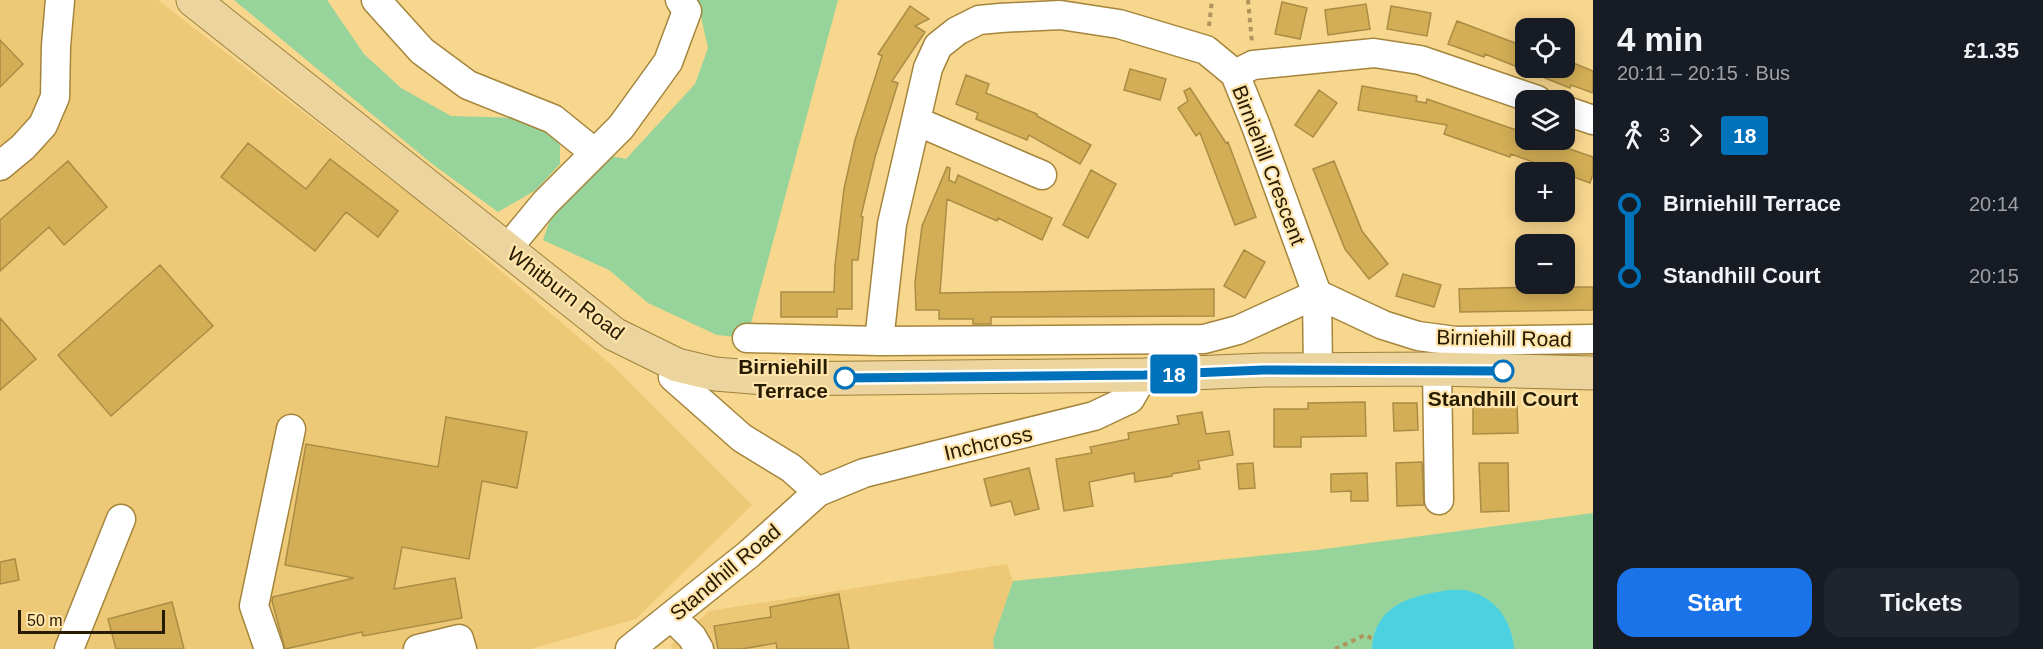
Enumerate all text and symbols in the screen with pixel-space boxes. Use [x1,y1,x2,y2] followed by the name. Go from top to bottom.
[1515,18,1575,294] map controls
[1515,18,1575,78] button: locate
[1617,21,1703,58] text: 4 min
[1964,38,2019,63] text: £1.35
[1617,62,1790,84] text: 20:11 – 20:15 · Bus
[1228,82,1310,248] street label: Birniehill Crescent
[1515,90,1575,150] button: layers
[1617,119,1650,152] icon: walk
[1679,119,1712,152] icon: forward
[1659,124,1670,146] text: 3
[1733,124,1756,147] text: 18
[1515,162,1575,222] button: +
[1663,191,1841,216] text: Birniehill Terrace
[1969,193,2019,215] text: 20:14
[1515,234,1575,294] button: −
[503,242,629,344] street label: Whitburn Road
[1663,263,1821,288] text: Standhill Court
[1969,265,2019,287] text: 20:15
[1436,325,1572,351] street label: Birniehill Road
[1147,354,1201,394] line badge: 18
[738,355,828,402] place label: Birniehill Terrace
[1492,360,1514,382] marker: Standhill Court
[1162,363,1186,386] text: 18
[834,367,856,389] marker: Birniehill Terrace
[1428,387,1578,410] place label: Standhill Court
[942,422,1034,464] street label: Inchcross
[665,519,785,625] street label: Standhill Road
[1617,568,1812,637] button: Start
[1824,568,2019,637] button: Tickets
[18,607,165,634] scale bar
[27,612,63,629] text: 50 m

